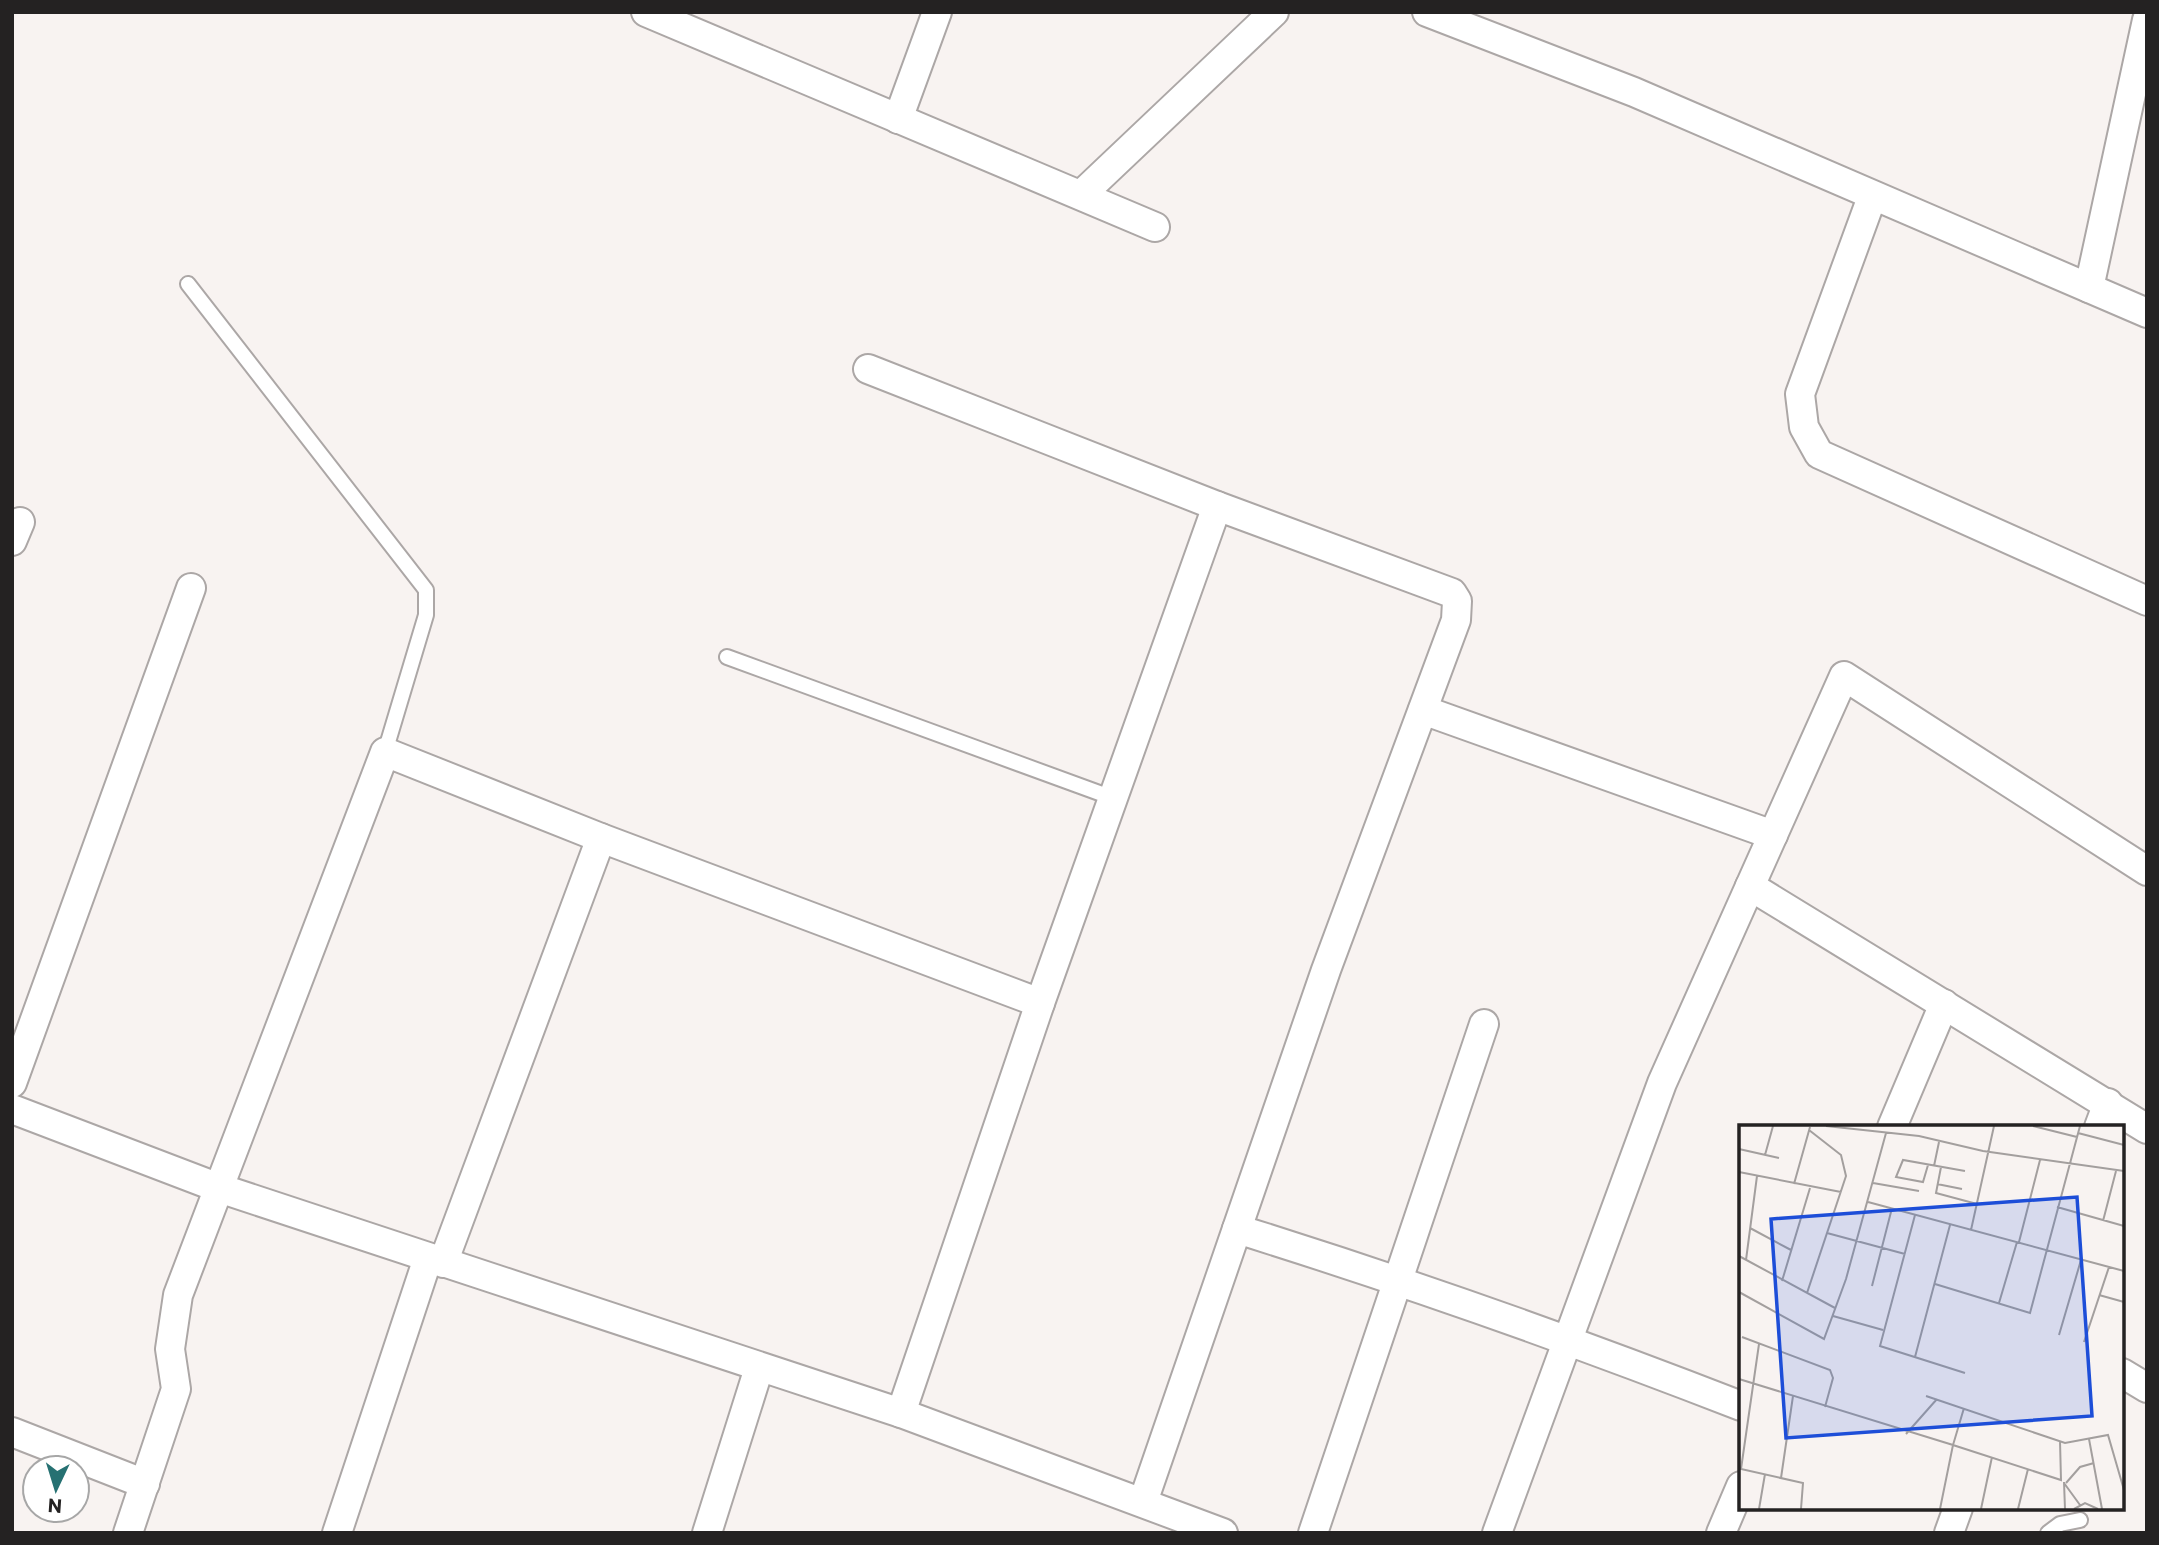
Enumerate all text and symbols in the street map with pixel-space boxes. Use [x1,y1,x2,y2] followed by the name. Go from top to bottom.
[1739,1125,2124,1510] inset map
[21,1454,91,1524] north arrow
[47,1494,63,1518] text: N

